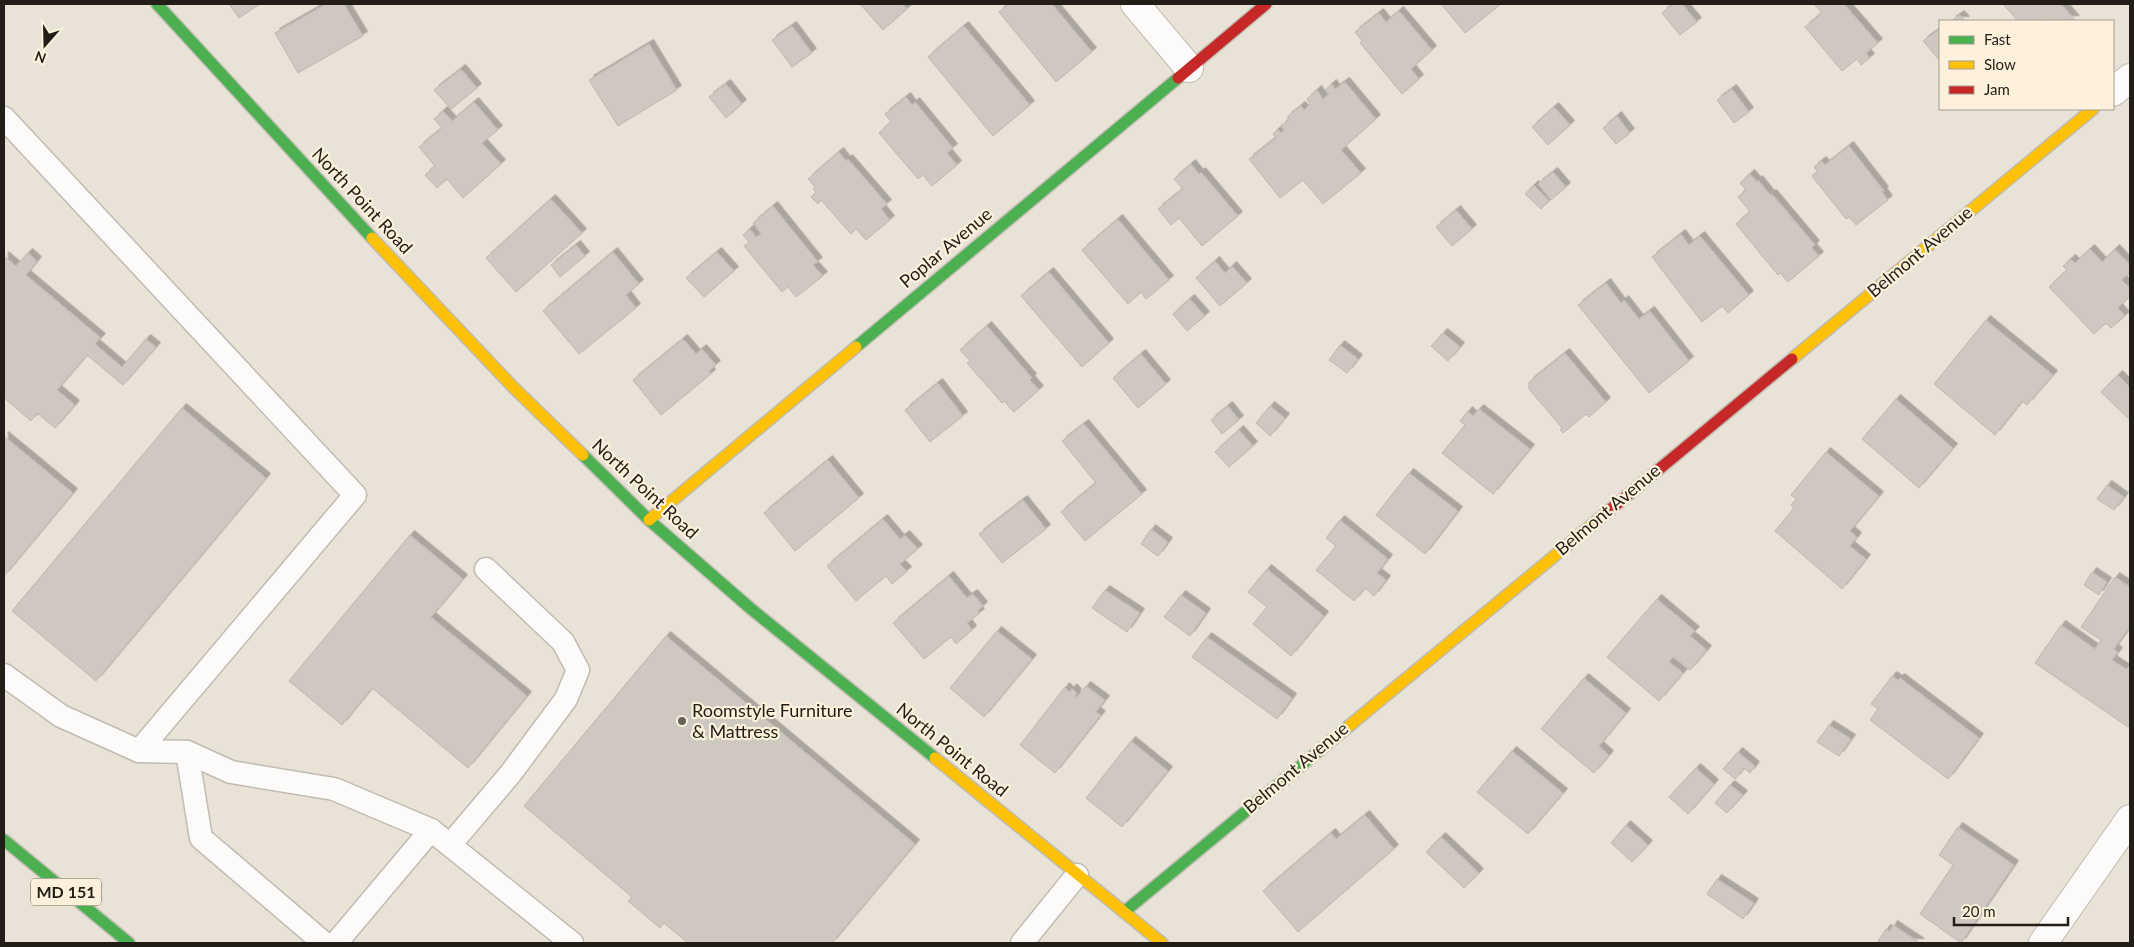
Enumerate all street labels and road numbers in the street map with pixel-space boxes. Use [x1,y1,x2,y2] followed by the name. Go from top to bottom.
[308,143,418,258] street label: North Point Road
[1862,201,1976,302] street label: Belmont Avenue
[895,202,996,292] street label: Poplar Avenue
[588,433,703,543] street label: North Point Road
[1550,459,1664,560] street label: Belmont Avenue
[892,698,1013,801] street label: North Point Road
[1238,717,1352,818] street label: Belmont Avenue
[31,879,101,906] road number: MD 151

